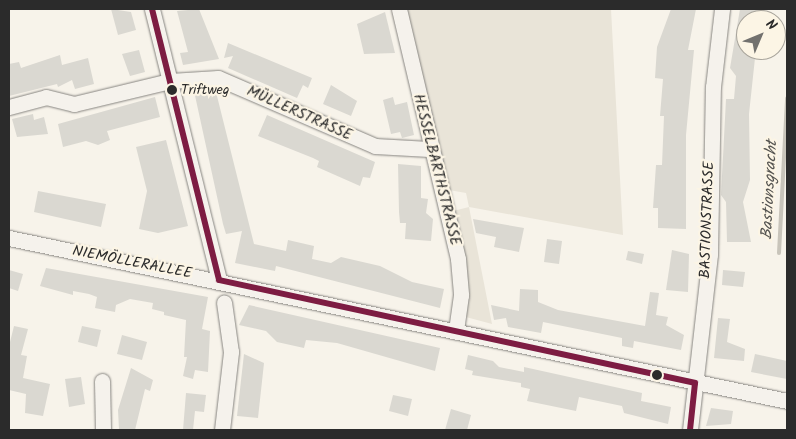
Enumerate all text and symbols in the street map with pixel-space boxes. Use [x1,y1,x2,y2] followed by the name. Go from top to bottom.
[736,10,786,60] north arrow
[760,14,782,36] text: N
[181,82,230,98] place label: Triftweg
[244,83,354,145] street label: MÜLLERSTRASSE
[167,85,177,95] marker: Triftweg
[408,92,464,248] street label: HESSELBARTHSTRASSE
[758,140,782,240] water label: Bastionsgracht
[697,161,719,279] street label: BASTIONSTRASSE
[71,243,193,283] street label: NIEMÖLLERALLEE
[652,370,662,380] unlabelled marker

